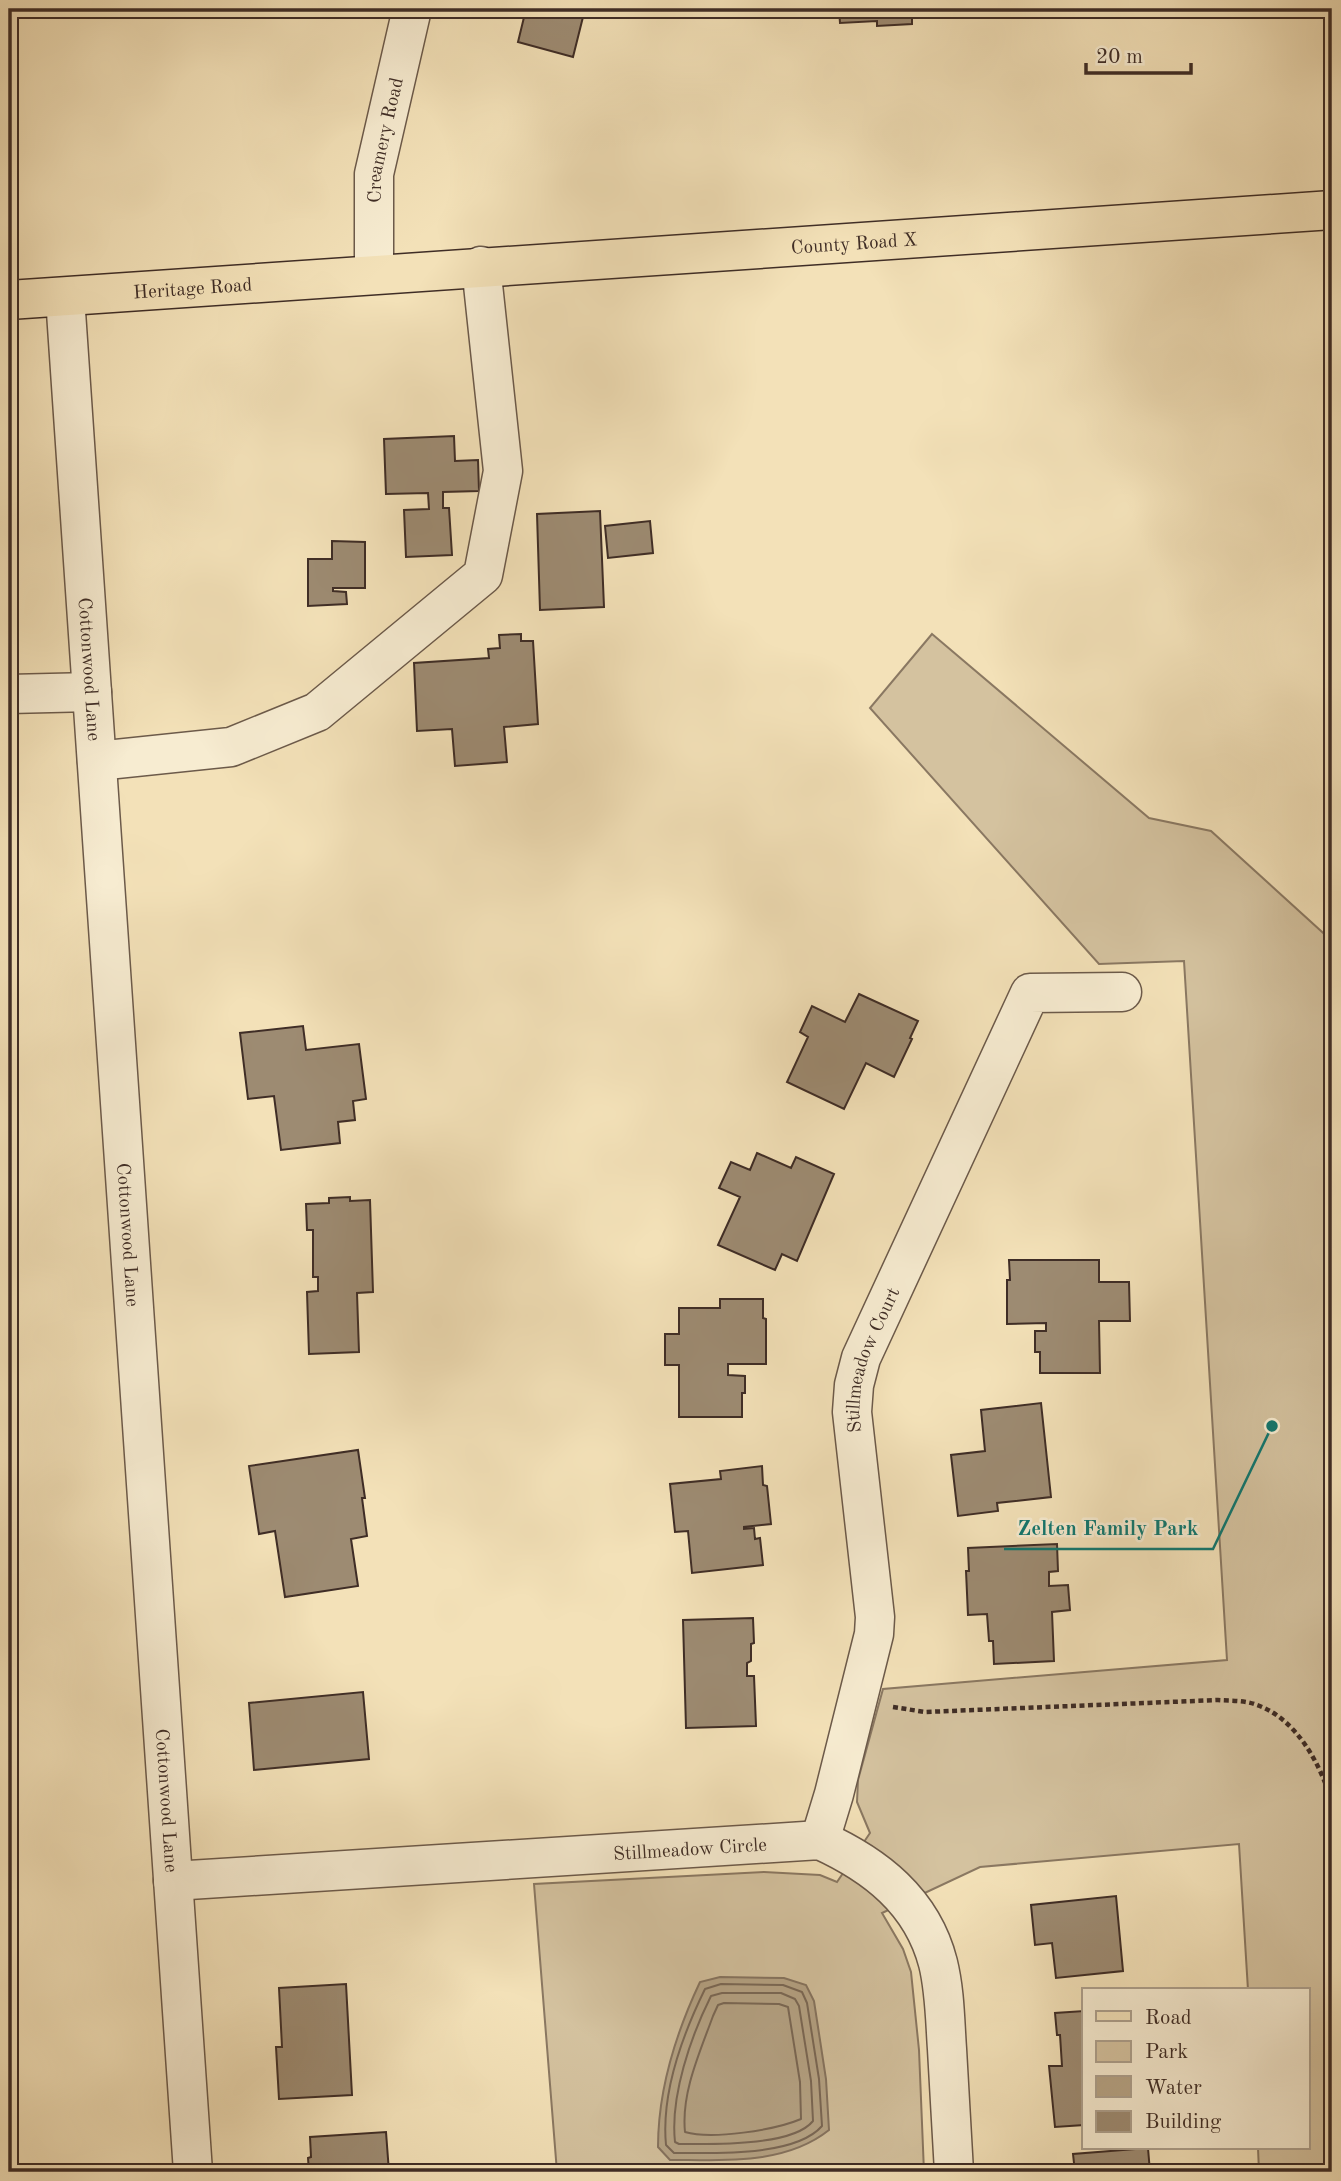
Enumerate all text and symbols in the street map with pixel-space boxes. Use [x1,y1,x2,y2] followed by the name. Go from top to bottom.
[1086,32,1190,76] scale bar
[1096,47,1143,68] text: 20 m
[367,76,408,203] street label: Creamery Road
[790,231,918,259] street label: County Road X
[133,276,253,304] street label: Heritage Road
[74,597,102,742] street label: Cottonwood Lane
[112,1162,141,1308] street label: Cottonwood Lane
[845,1285,904,1433] street label: Stillmeadow Court
[1004,1507,1213,1549] callout: Zelten Family Park
[1018,1519,1199,1540] text: Zelten Family Park
[151,1728,180,1873] street label: Cottonwood Lane
[613,1836,768,1865] street label: Stillmeadow Circle
[1082,1988,1310,2150] legend
[1145,2008,1192,2029] text: Road
[1145,2042,1188,2063] text: Park
[1145,2078,1202,2099] text: Water
[1145,2112,1222,2133] text: Building

